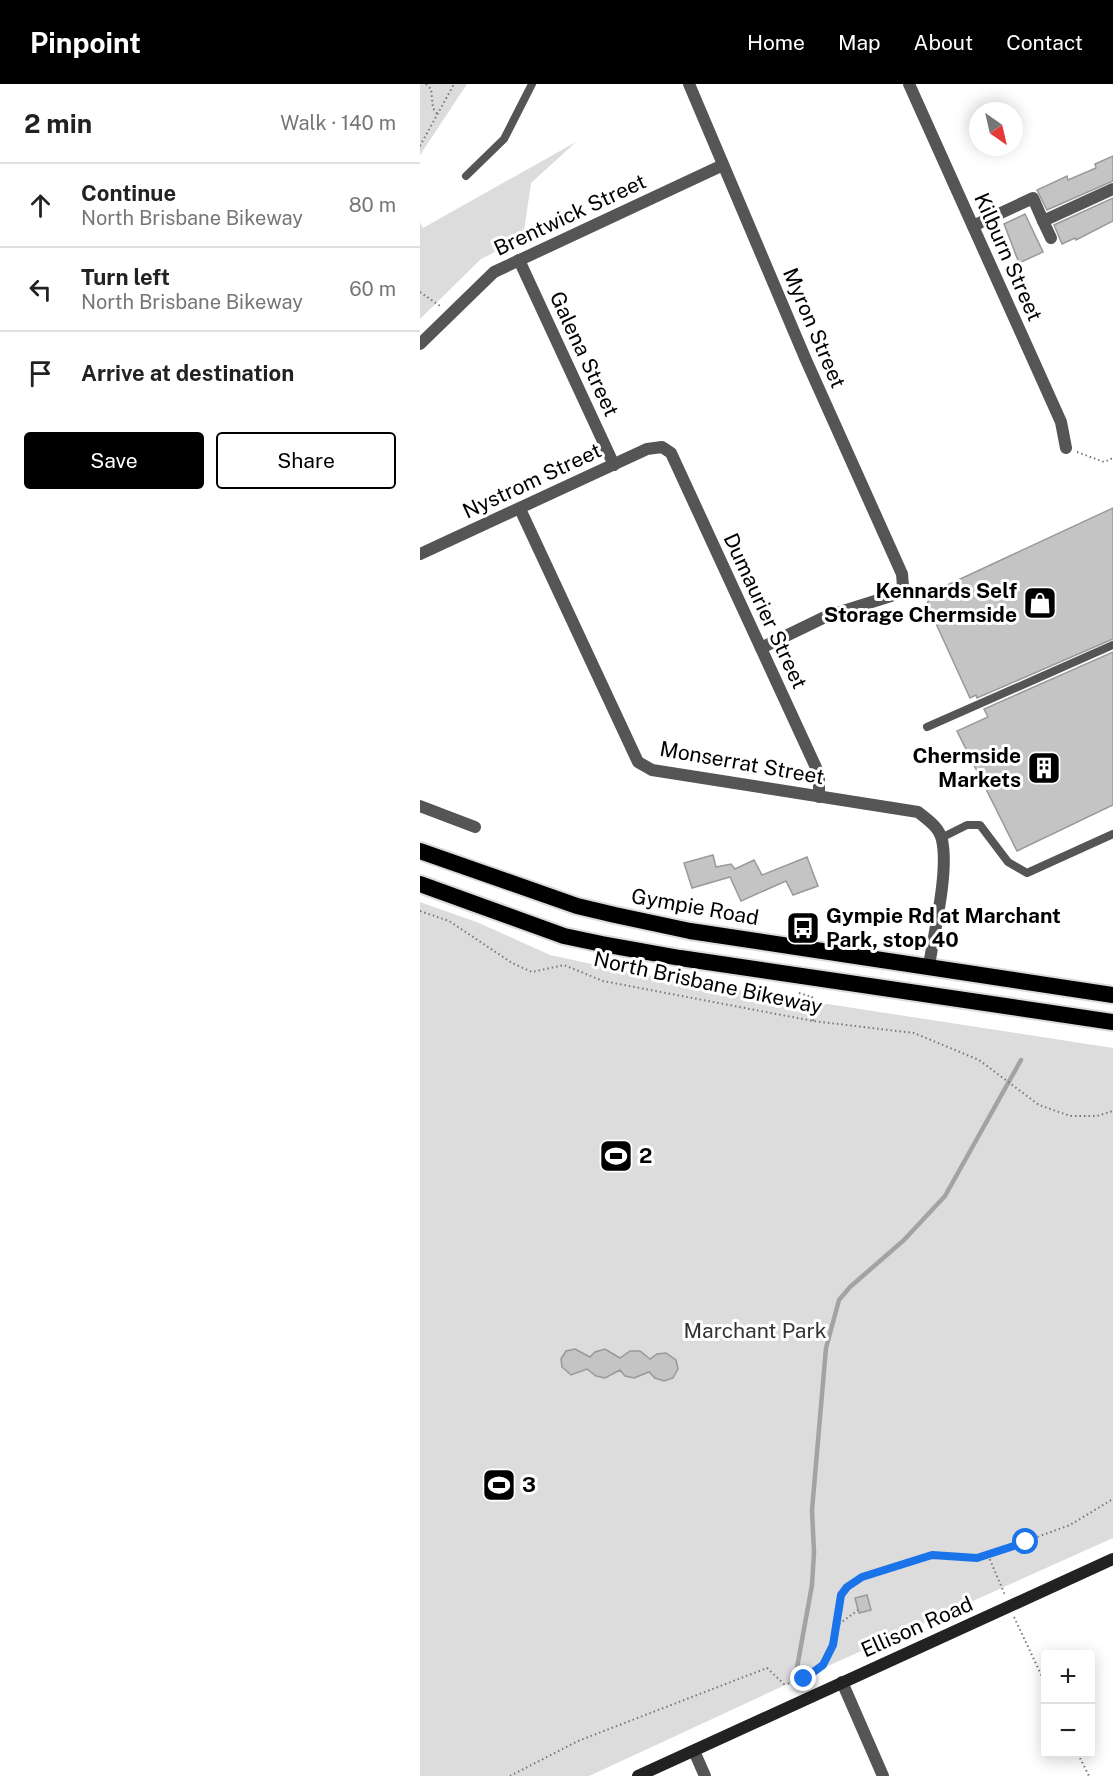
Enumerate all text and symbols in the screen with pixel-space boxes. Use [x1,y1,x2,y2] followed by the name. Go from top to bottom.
[30,26,141,59] text: Pinpoint
[747,30,805,55] text: Home
[838,30,881,55] text: Map
[914,30,973,55] text: About
[1006,30,1083,55] text: Contact
[969,102,1023,156] north arrow
[24,108,92,139] text: 2 min
[280,111,396,135] text: Walk · 140 m
[490,168,650,261] street label: Brentwick Street
[81,180,176,206] text: Continue
[24,189,57,222] icon: ahead
[969,189,1048,325] street label: Kilburn Street
[349,193,396,217] text: 80 m
[81,206,303,230] text: North Brisbane Bikeway
[81,264,170,290] text: Turn left
[778,264,851,392] street label: Myron Street
[24,273,57,306] icon: left
[349,277,396,301] text: 60 m
[545,287,624,420] street label: Galena Street
[81,290,303,314] text: North Brisbane Bikeway
[24,357,57,390] icon: arrive
[81,360,294,386] text: Arrive at destination
[24,432,204,489] button: Save
[216,432,396,489] button: Share
[459,438,605,524] street label: Nystrom Street
[718,529,812,693] street label: Dumaurier Street
[824,578,1017,627] place label: Kennards Self Storage Chermside
[1022,585,1058,621] shop icon: Kennards Self Storage Chermside
[658,736,826,789] street label: Monserrat Street
[912,743,1021,792] place label: Chermside Markets
[1026,750,1062,786] building icon: Chermside Markets
[629,883,761,930] street label: Gympie Road
[826,903,1061,952] place label: Gympie Rd at Marchant Park, stop 40
[785,910,821,946] bus stop icon: Gympie Rd at Marchant Park, stop 40
[592,946,825,1019] street label: North Brisbane Bikeway
[598,1138,634,1174] sports icon: 2
[639,1143,652,1168] place label: 2
[684,1318,827,1343] park label: Marchant Park
[481,1467,517,1503] sports icon: 3
[522,1472,536,1497] place label: 3
[1012,1528,1038,1554] route start
[857,1591,977,1662] street label: Ellison Road
[1041,1650,1095,1758] map controls
[1041,1650,1095,1704] button: +
[790,1665,816,1691] route end
[1041,1704,1095,1758] button: −

